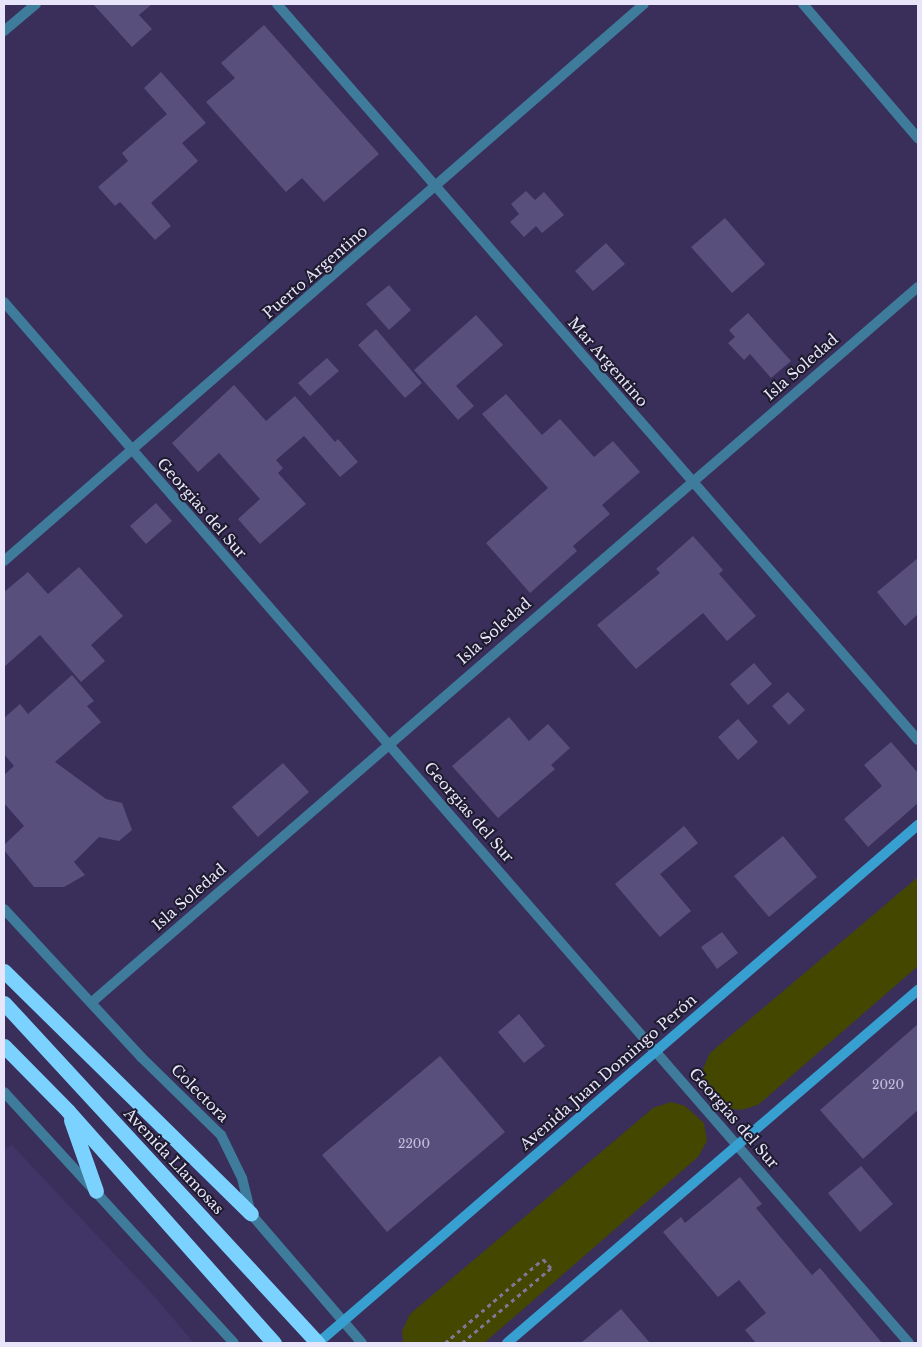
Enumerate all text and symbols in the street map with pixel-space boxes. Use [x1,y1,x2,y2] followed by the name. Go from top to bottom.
[259,221,371,323] street label: Puerto Argentino
[564,313,652,411] street label: Mar Argentino
[760,330,842,404] street label: Isla Soledad
[154,454,250,562] street label: Georgias del Sur
[453,594,535,668] street label: Isla Soledad
[421,758,517,866] street label: Georgias del Sur
[148,860,230,934] street label: Isla Soledad
[516,990,700,1154] street label: Avenida Juan Domingo Perón
[167,1060,233,1126] street label: Colectora
[686,1064,782,1172] street label: Georgias del Sur
[872,1078,904,1092] house number: 2020
[120,1104,228,1218] street label: Avenida Llamosas
[398,1137,430,1151] house number: 2200

